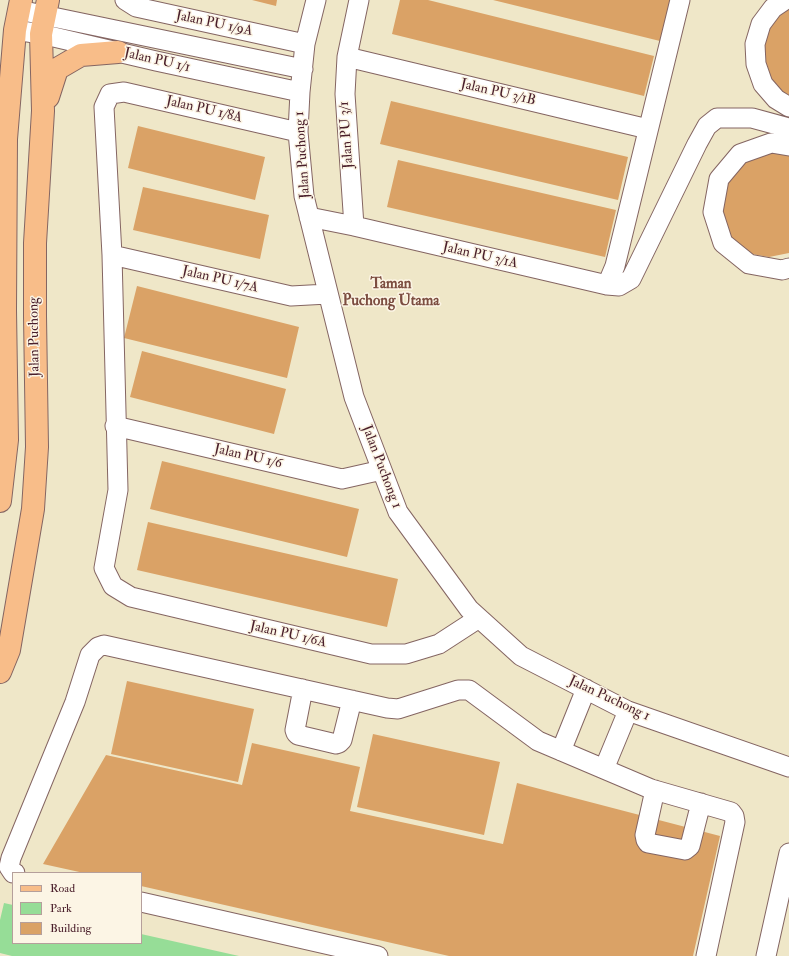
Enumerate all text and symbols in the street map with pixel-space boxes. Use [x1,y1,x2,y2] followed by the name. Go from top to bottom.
[174,8,254,40] street label: Jalan PU 1/9A
[122,45,192,77] street label: Jalan PU 1/1
[459,76,537,110] street label: Jalan PU 3/1B
[164,93,244,127] street label: Jalan PU 1/8A
[336,101,358,169] street label: Jalan PU 3/1
[292,111,314,199] street label: Jalan Puchong 1
[441,239,519,273] street label: Jalan PU 3/1A
[180,263,260,297] street label: Jalan PU 1/7A
[342,276,440,311] district label: Taman Puchong Utama
[26,297,44,377] street label: Jalan Puchong
[357,423,405,511] street label: Jalan Puchong 1
[212,441,284,473] street label: Jalan PU 1/6
[248,618,328,652] street label: Jalan PU 1/6A
[566,673,652,725] street label: Jalan Puchong 1
[12,872,142,944] legend
[50,881,75,896] text: Road
[50,901,72,916] text: Park
[50,921,91,936] text: Building

